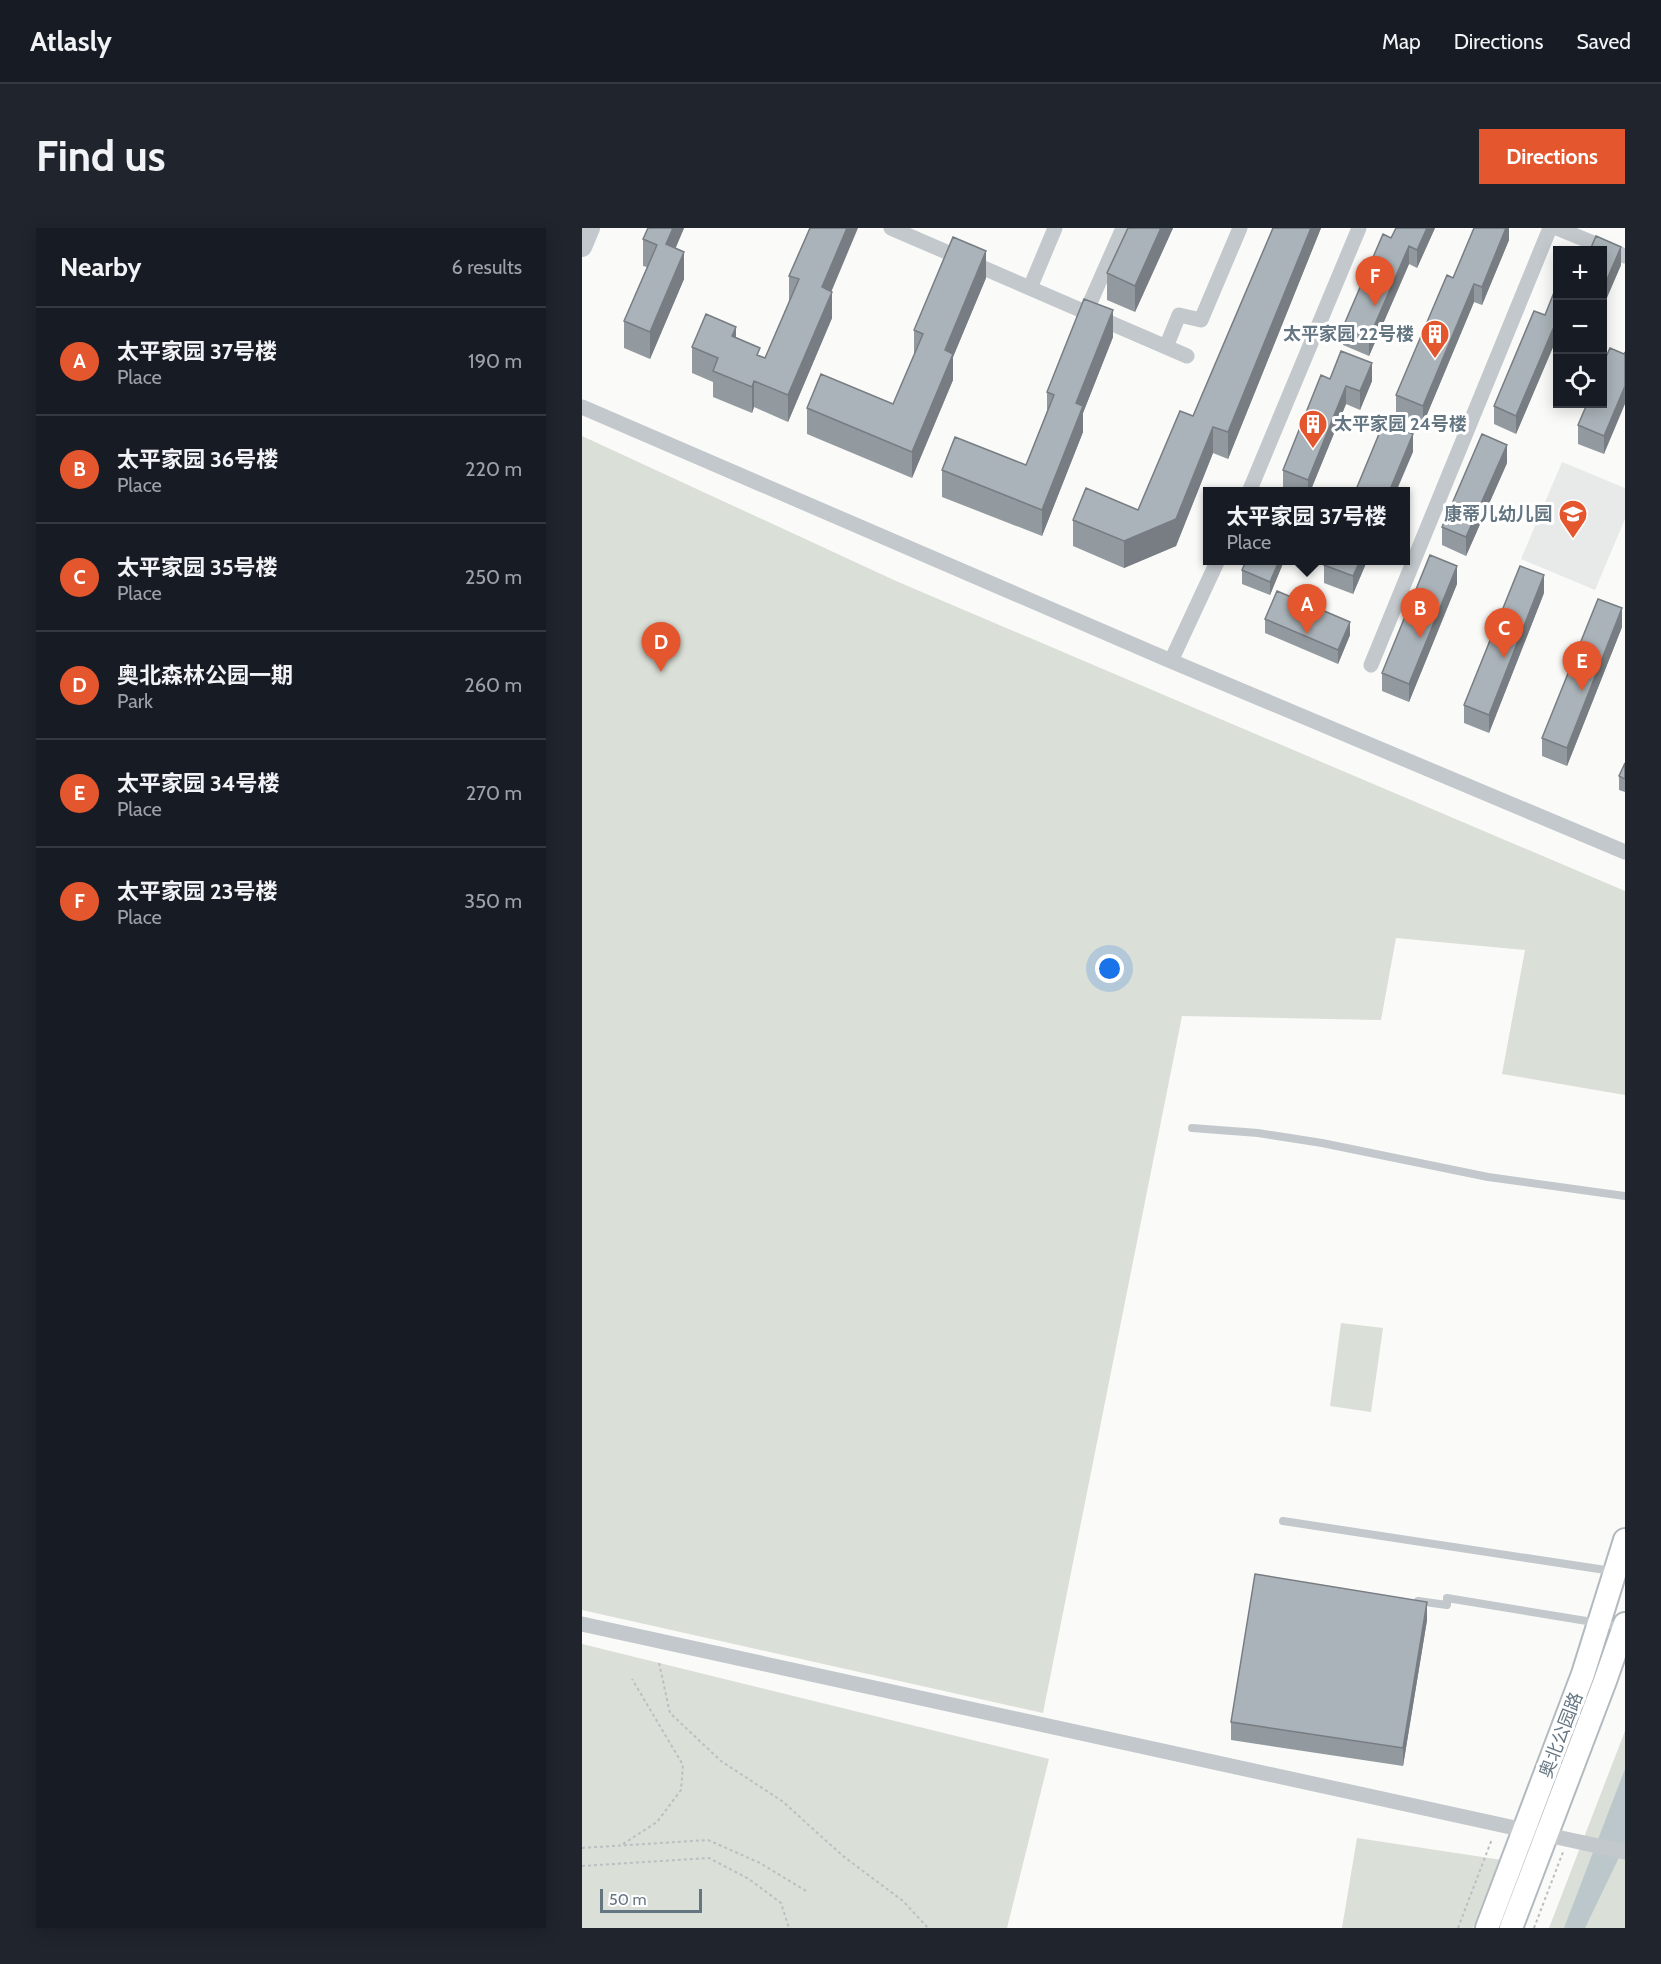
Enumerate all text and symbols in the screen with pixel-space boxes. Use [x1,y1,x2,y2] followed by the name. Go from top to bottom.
[30,24,112,58] text: Atlasly
[1382,29,1421,54] text: Map
[1454,29,1543,54] text: Directions
[1576,29,1631,54] text: Saved
[1479,129,1625,184] button: Directions
[36,130,165,182] text: Find us
[1553,246,1607,408] map controls
[1553,246,1607,300] button: +
[60,251,141,283] text: Nearby
[451,255,522,279] text: 6 results
[1356,256,1394,306] pin: F
[1553,300,1607,354] button: −
[1419,318,1451,360] building icon: 太平家园 22号楼
[1283,323,1414,345] place label: 太平家园 22号楼
[117,338,277,365] text: 太平家园 37号楼
[73,349,86,373] text: A
[468,349,522,373] text: 190 m
[1553,354,1607,408] button: locate
[117,365,162,389] text: Place
[1297,408,1329,450] building icon: 太平家园 24号楼
[1334,413,1467,435] place label: 太平家园 24号楼
[117,446,278,473] text: 太平家园 36号楼
[73,457,86,481] text: B
[465,457,522,481] text: 220 m
[117,473,162,497] text: Place
[1203,487,1410,565] popup
[1557,498,1589,540] school or university icon: 康蒂儿幼儿园
[1226,503,1387,530] text: 太平家园 37号楼
[1444,503,1552,525] place label: 康蒂儿幼儿园
[1226,530,1271,554] text: Place
[117,554,278,581] text: 太平家园 35号楼
[73,565,86,589] text: C
[465,565,522,589] text: 250 m
[117,581,162,605] text: Place
[1288,584,1326,634] pin: A
[1400,588,1440,638] pin: B
[1484,608,1524,658] pin: C
[642,622,680,672] pin: D
[1562,642,1602,691] pin: E
[117,662,293,689] text: 奥北森林公园一期
[72,673,87,697] text: D
[464,673,522,697] text: 260 m
[117,689,153,713] text: Park
[117,770,279,797] text: 太平家园 34号楼
[74,781,85,805] text: E
[466,781,522,805] text: 270 m
[117,797,162,821] text: Place
[117,878,277,905] text: 太平家园 23号楼
[74,889,85,913] text: F
[464,889,522,913] text: 350 m
[117,905,162,929] text: Place
[1095,954,1124,983] your location
[1535,1689,1587,1781] street label: 奥北公园路
[600,1886,702,1914] scale bar
[609,1890,646,1909] text: 50 m

